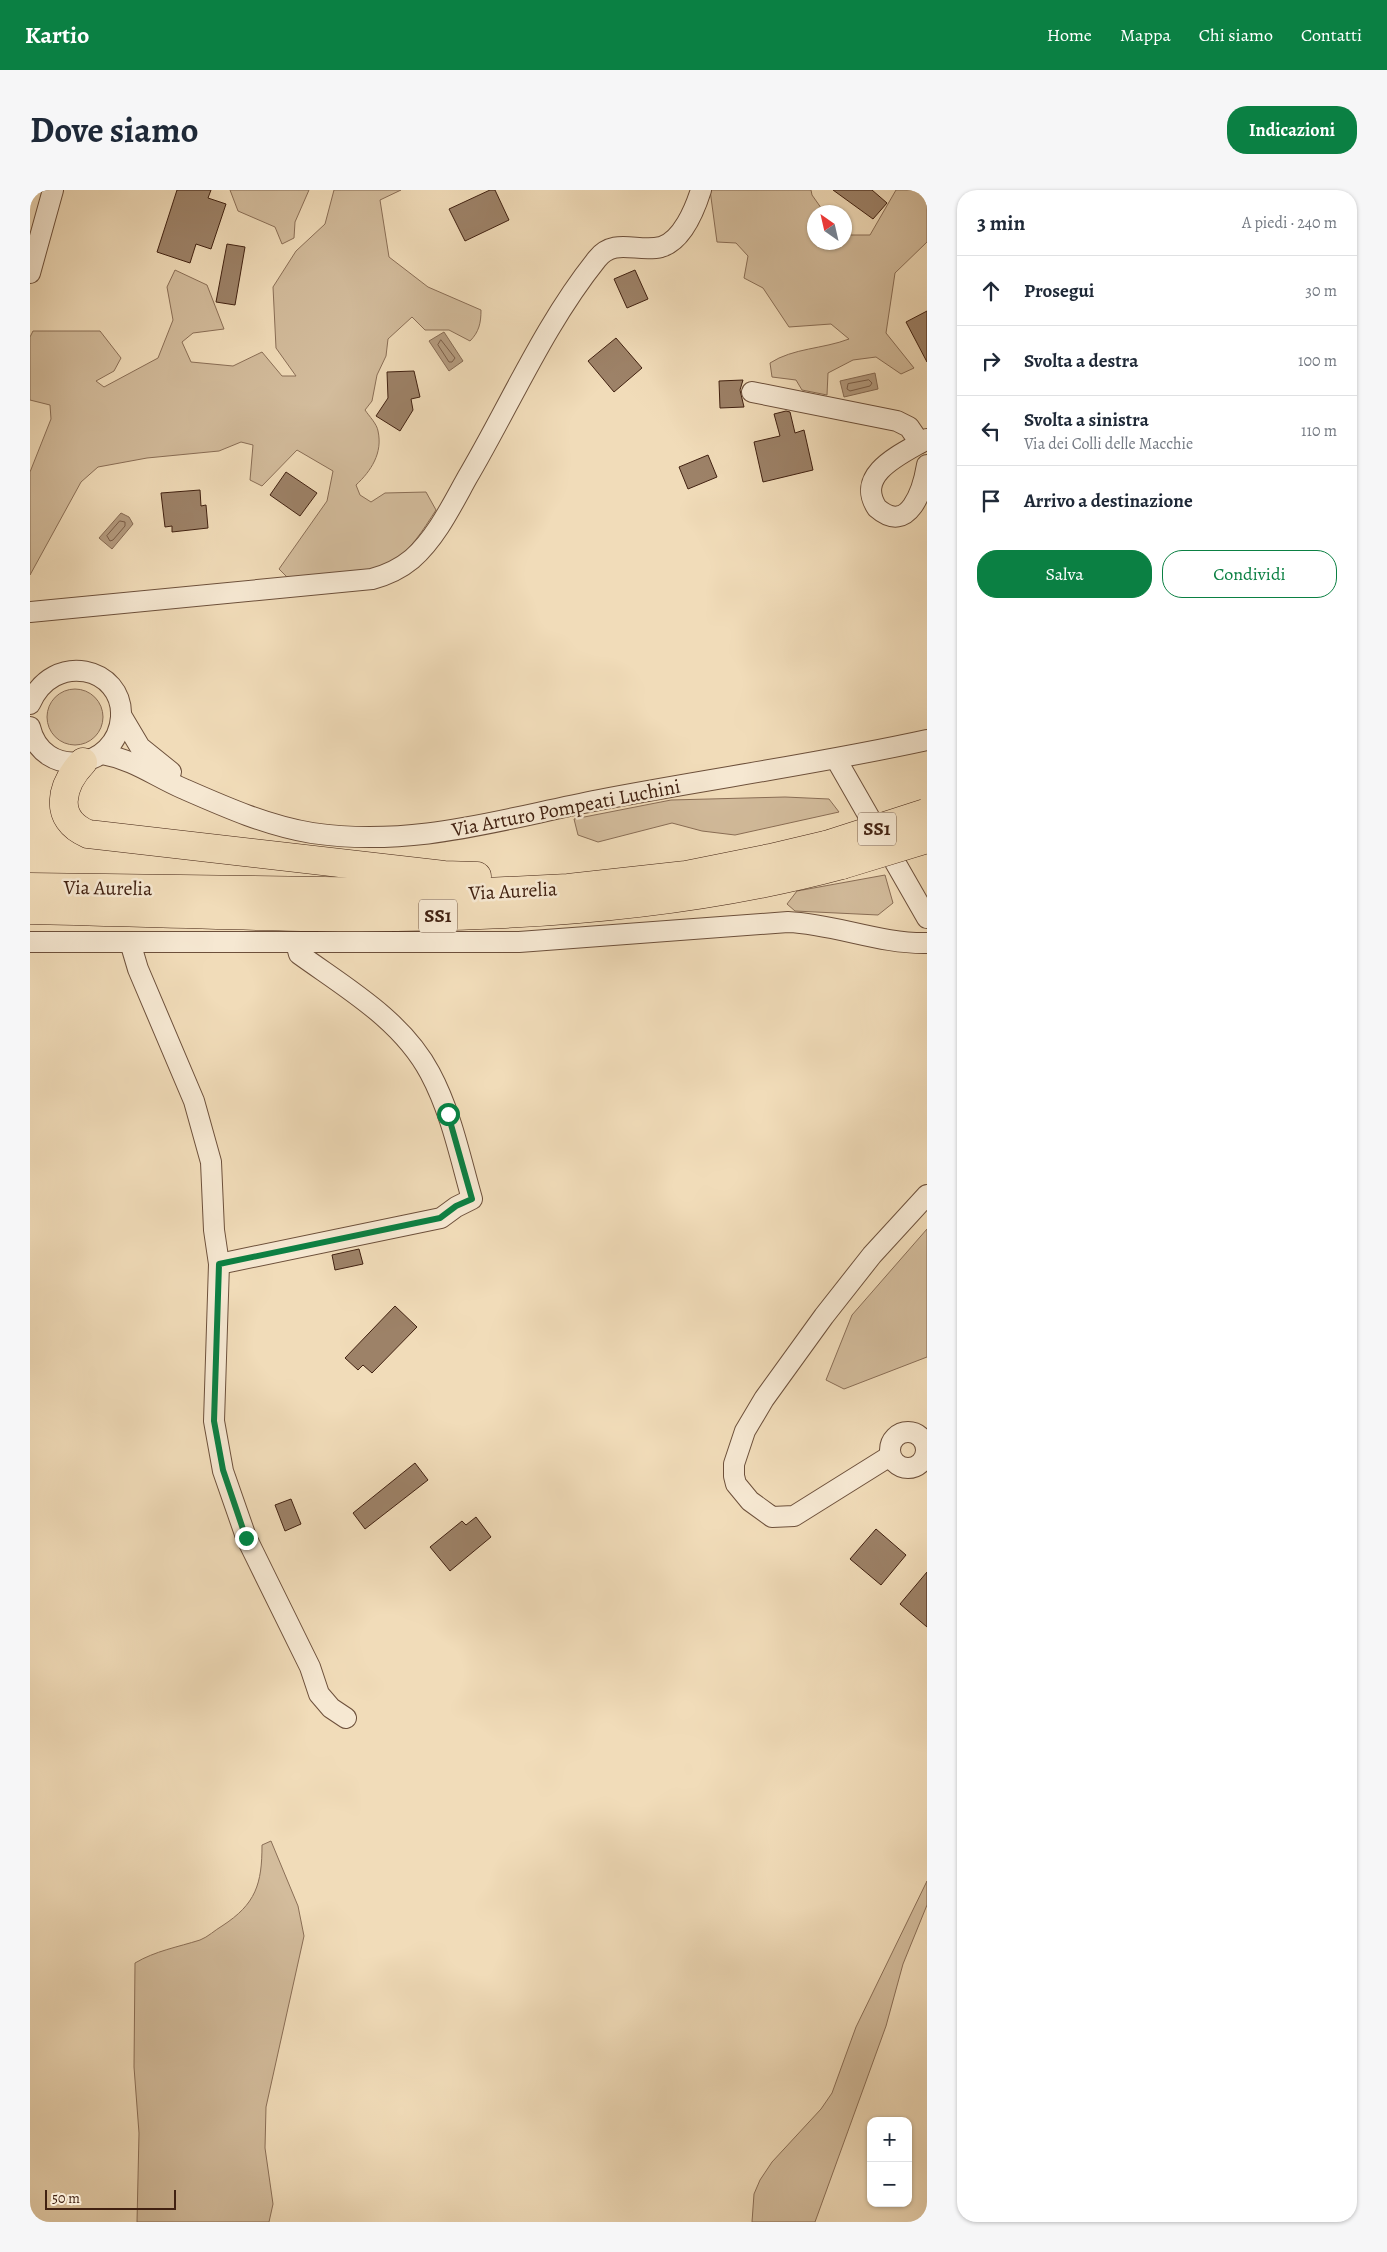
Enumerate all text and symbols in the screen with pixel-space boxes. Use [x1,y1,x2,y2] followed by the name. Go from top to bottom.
[25,19,89,51] text: Kartio
[1047,23,1092,47] text: Home
[1120,23,1171,47] text: Mappa
[1199,23,1273,47] text: Chi siamo
[1301,23,1362,47] text: Contatti
[30,106,199,154] text: Dove siamo
[1227,106,1357,154] button: Indicazioni
[807,205,852,250] north arrow
[977,209,1025,237] text: 3 min
[1242,212,1337,234] text: A piedi · 240 m
[977,277,1005,305] icon: ahead
[1024,278,1094,304] text: Prosegui
[1305,280,1337,302] text: 30 m
[977,347,1005,375] icon: right
[1024,348,1138,374] text: Svolta a destra
[1298,350,1337,372] text: 100 m
[1024,407,1149,433] text: Svolta a sinistra
[977,417,1005,445] icon: left
[1301,420,1337,442] text: 110 m
[1024,433,1193,455] text: Via dei Colli delle Macchie
[977,487,1005,515] icon: arrive
[1024,488,1193,514] text: Arrivo a destinazione
[977,550,1152,598] button: Salva
[1162,550,1337,598] button: Condividi
[448,773,683,844] street label: Via Arturo Pompeati Luchini
[858,812,896,846] road number: SS1
[62,874,153,902] street label: Via Aurelia
[467,875,559,907] street label: Via Aurelia
[419,899,457,932] road number: SS1
[437,1103,460,1126] route start
[235,1527,258,1550] route end
[867,2117,912,2207] map controls
[867,2117,912,2162] button: +
[867,2162,912,2207] button: −
[45,2187,176,2210] scale bar
[52,2189,80,2208] text: 50 m

